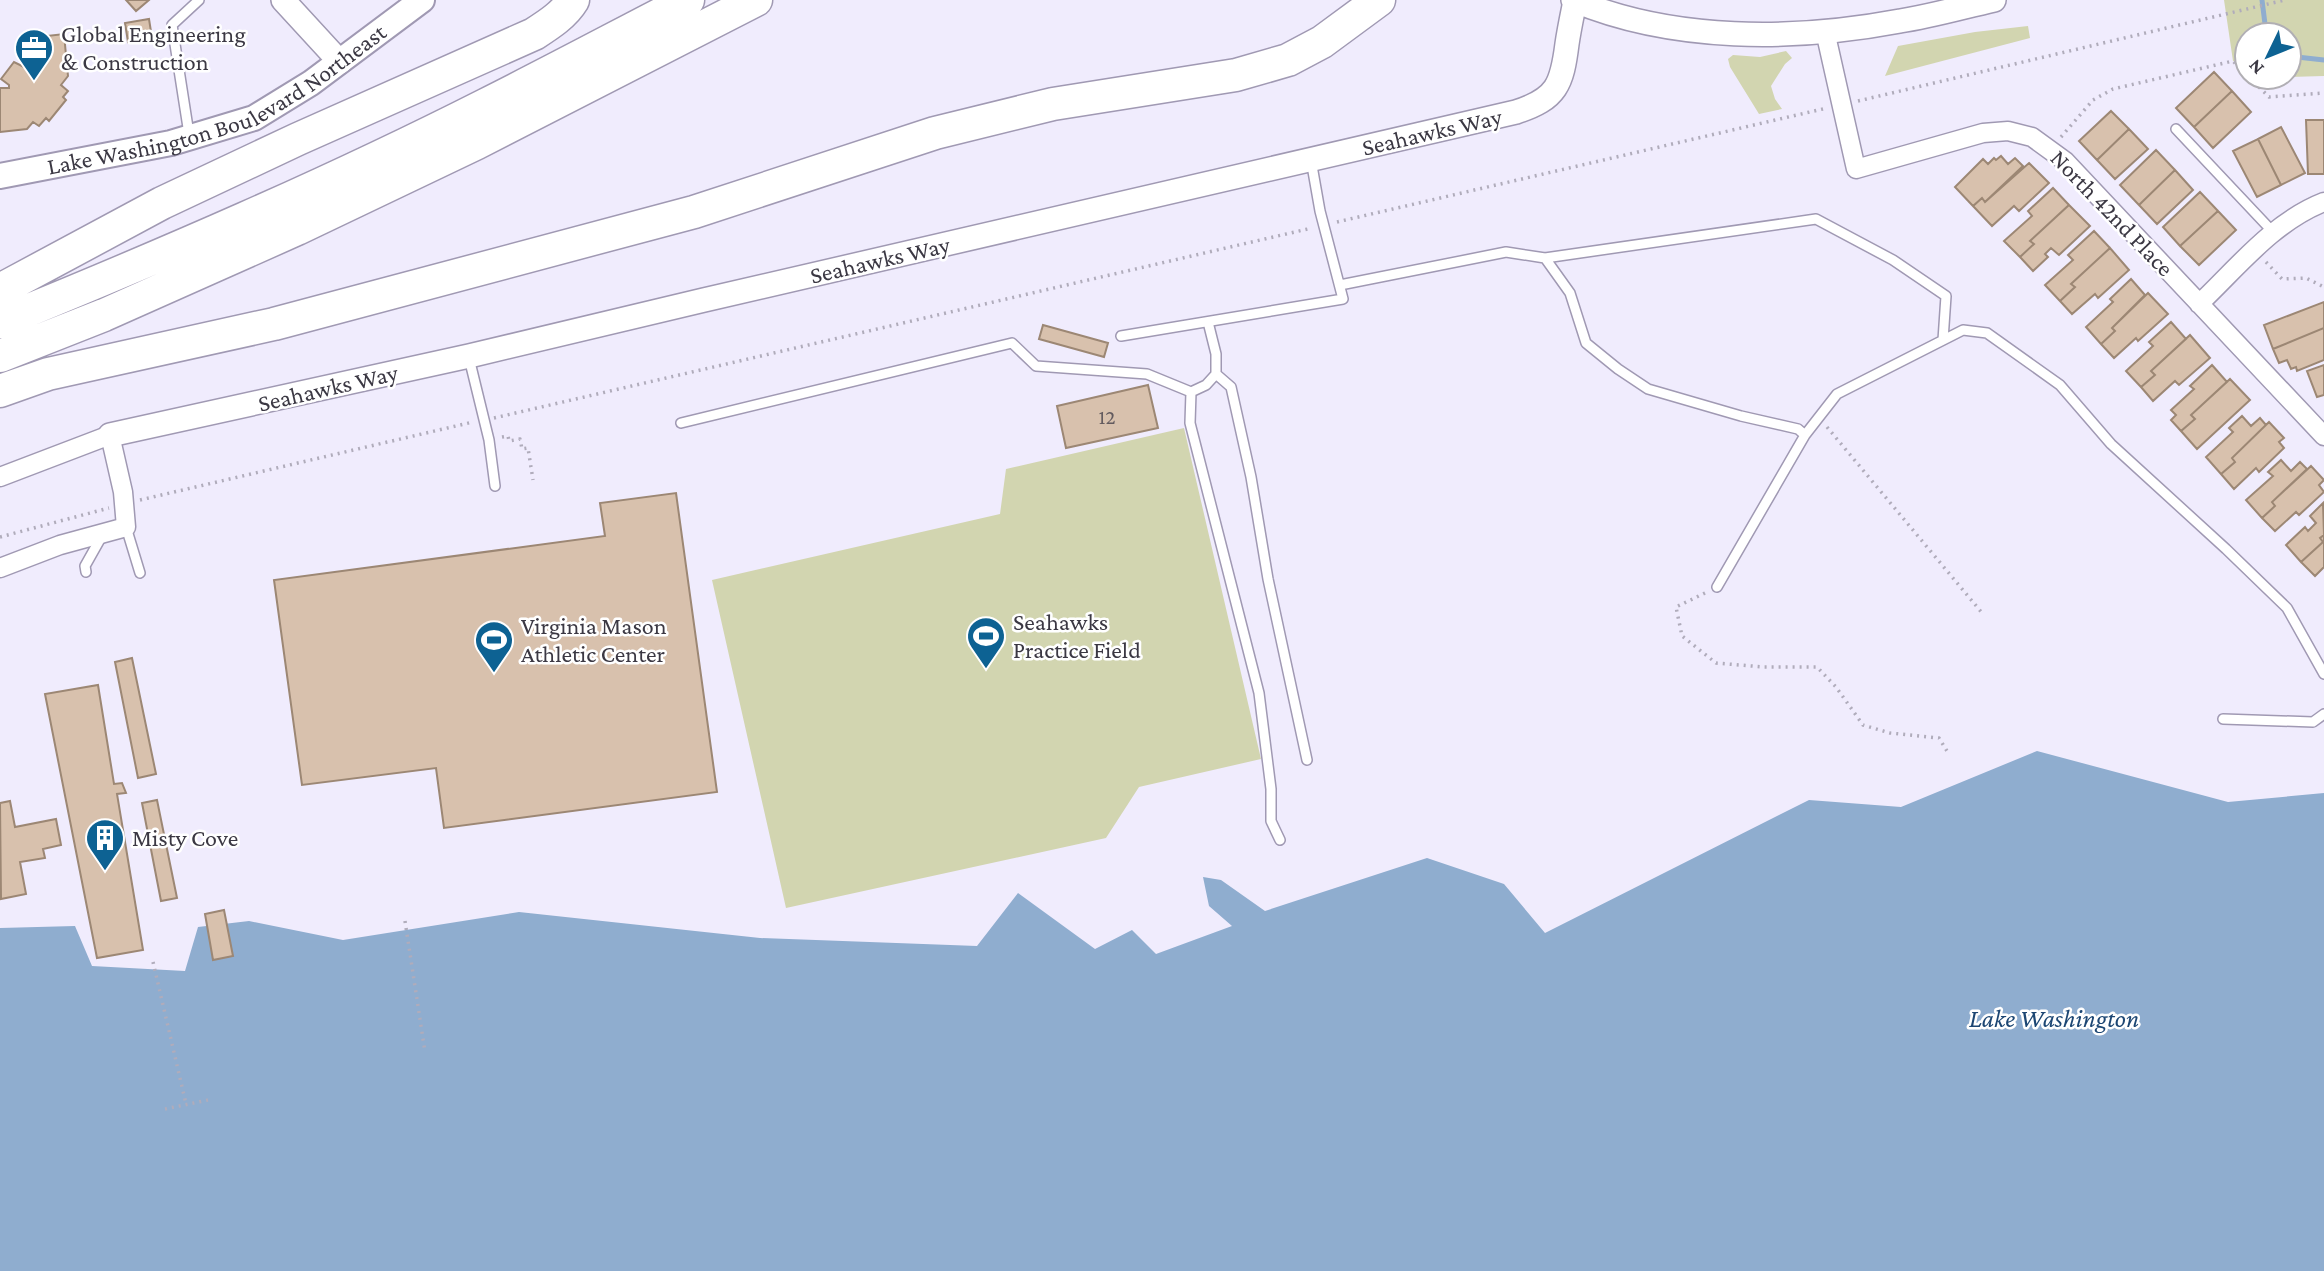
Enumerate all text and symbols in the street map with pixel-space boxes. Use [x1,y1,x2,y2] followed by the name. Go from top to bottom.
[45,17,392,180] street label: Lake Washington Boulevard Northeast
[61,20,246,75] place label: Global Engineering & Construction
[2233,21,2303,91] north arrow
[13,27,55,82] office icon: Global Engineering & Construction
[2244,55,2268,79] text: N
[1359,102,1505,161] street label: Seahawks Way
[2045,144,2179,281] street label: North 42nd Place
[807,230,953,289] street label: Seahawks Way
[255,358,401,417] street label: Seahawks Way
[1099,405,1115,429] house number: 12
[1013,608,1141,663] place label: Seahawks Practice Field
[521,612,667,667] place label: Virginia Mason Athletic Center
[965,615,1007,670] sports icon: Seahawks Practice Field
[473,619,515,674] sports icon: Virginia Mason Athletic Center
[84,817,126,872] building icon: Misty Cove
[132,824,238,851] place label: Misty Cove
[1969,1004,2139,1033] water label: Lake Washington

